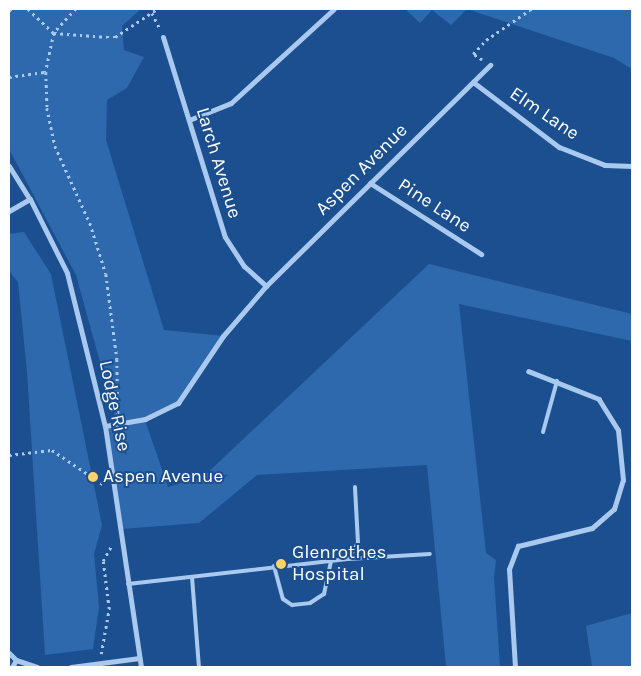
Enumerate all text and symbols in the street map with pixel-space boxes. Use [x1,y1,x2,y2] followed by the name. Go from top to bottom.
[505,83,583,145] street label: Elm Lane
[190,105,246,221] street label: Larch Avenue
[311,119,413,221] street label: Aspen Avenue
[393,174,475,238] street label: Pine Lane
[93,358,135,454] street label: Lodge Rise
[103,466,223,488] place label: Aspen Avenue
[87,471,99,483] marker: Aspen Avenue
[292,542,386,586] place label: Glenrothes Hospital
[274,557,288,571] marker: Glenrothes Hospital

